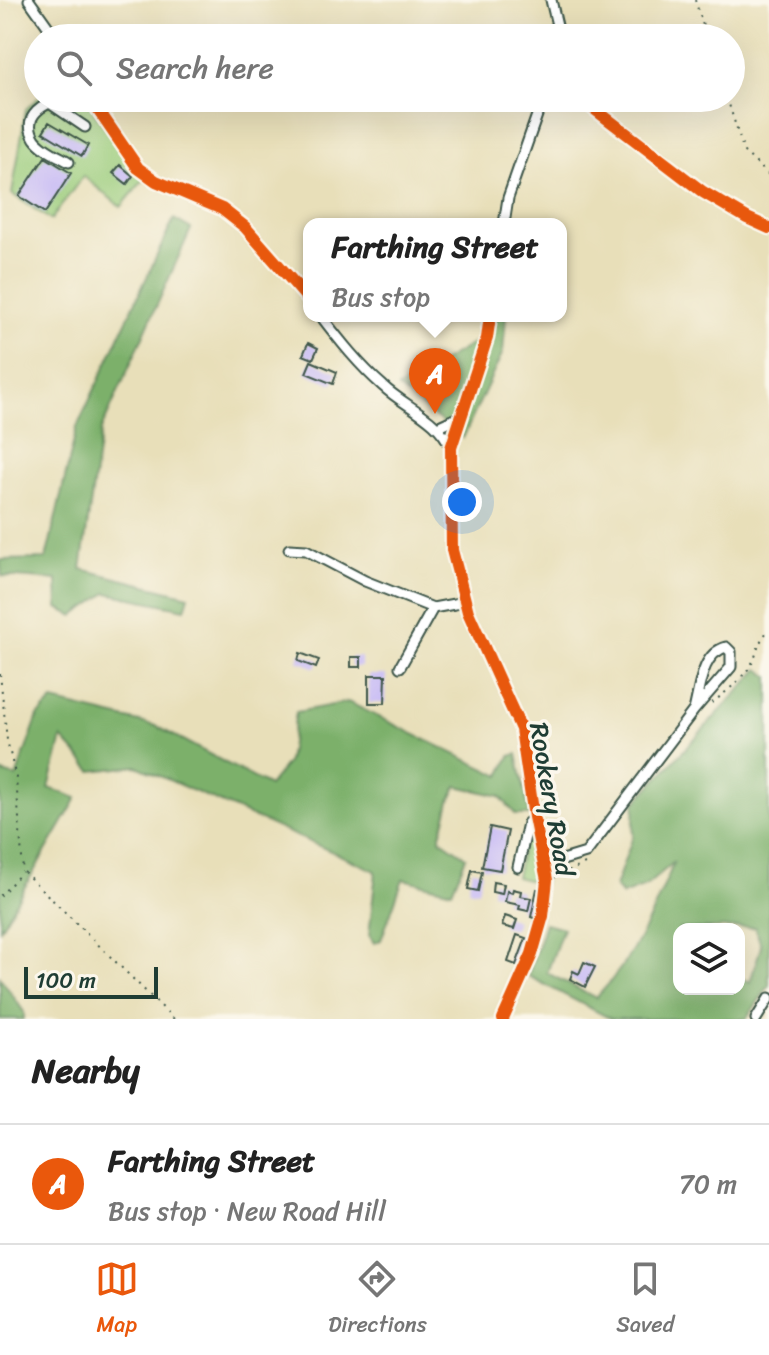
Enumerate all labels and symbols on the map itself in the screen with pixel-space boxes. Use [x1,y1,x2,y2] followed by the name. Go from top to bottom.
[409,348,461,414] pin: A
[442,482,482,522] your location
[516,719,589,882] street label: Rookery Road
[24,963,158,999] scale bar

